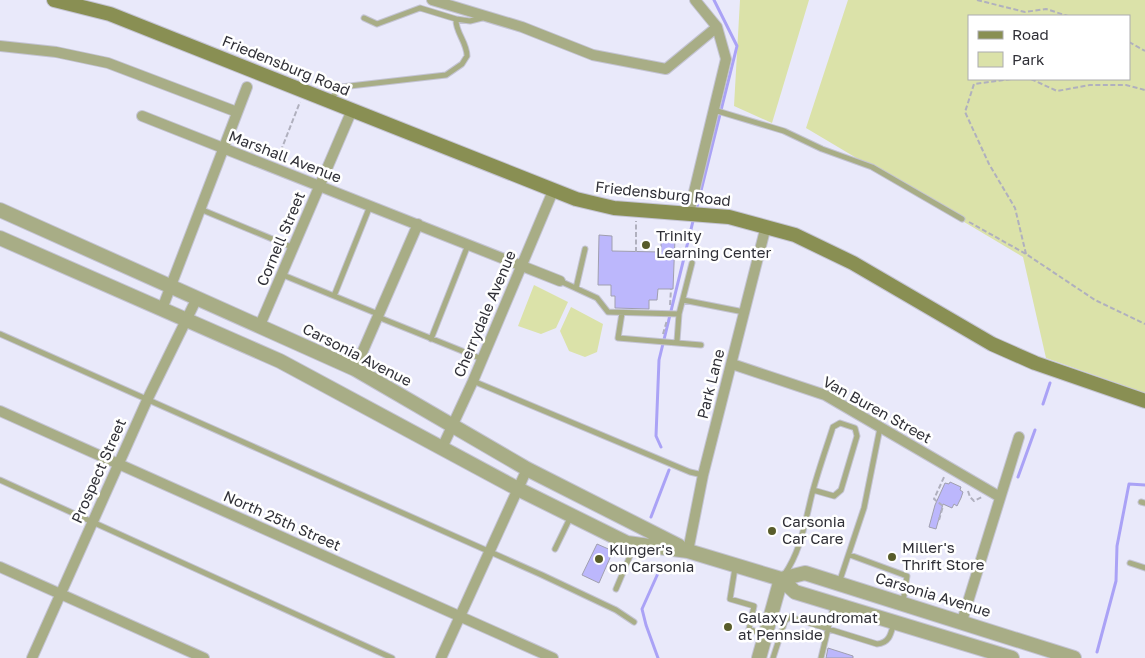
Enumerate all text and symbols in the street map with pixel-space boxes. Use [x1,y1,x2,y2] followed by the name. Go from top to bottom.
[968,15,1130,80] legend
[1012,25,1049,43] text: Road
[220,31,353,99] street label: Friedensburg Road
[1012,50,1045,68] text: Park
[226,126,344,186] street label: Marshall Avenue
[594,177,732,209] street label: Friedensburg Road
[252,189,308,288] street label: Cornell Street
[656,226,772,261] place label: Trinity Learning Center
[640,239,652,251] marker: Trinity Learning Center
[449,247,519,380] street label: Cherrydale Avenue
[300,319,415,389] street label: Carsonia Avenue
[693,347,727,421] street label: Park Lane
[820,372,935,446] street label: Van Buren Street
[67,415,129,526] street label: Prospect Street
[221,486,344,554] street label: North 25th Street
[782,512,845,547] place label: Carsonia Car Care
[766,525,778,537] marker: Carsonia Car Care
[902,538,985,573] place label: Miller's Thrift Store
[609,540,694,575] place label: Klinger's on Carsonia
[886,551,898,563] marker: Miller's Thrift Store
[593,553,605,565] marker: Klinger's on Carsonia
[873,568,994,620] street label: Carsonia Avenue
[738,608,878,643] place label: Galaxy Laundromat at Pennside
[722,621,734,633] marker: Galaxy Laundromat at Pennside

